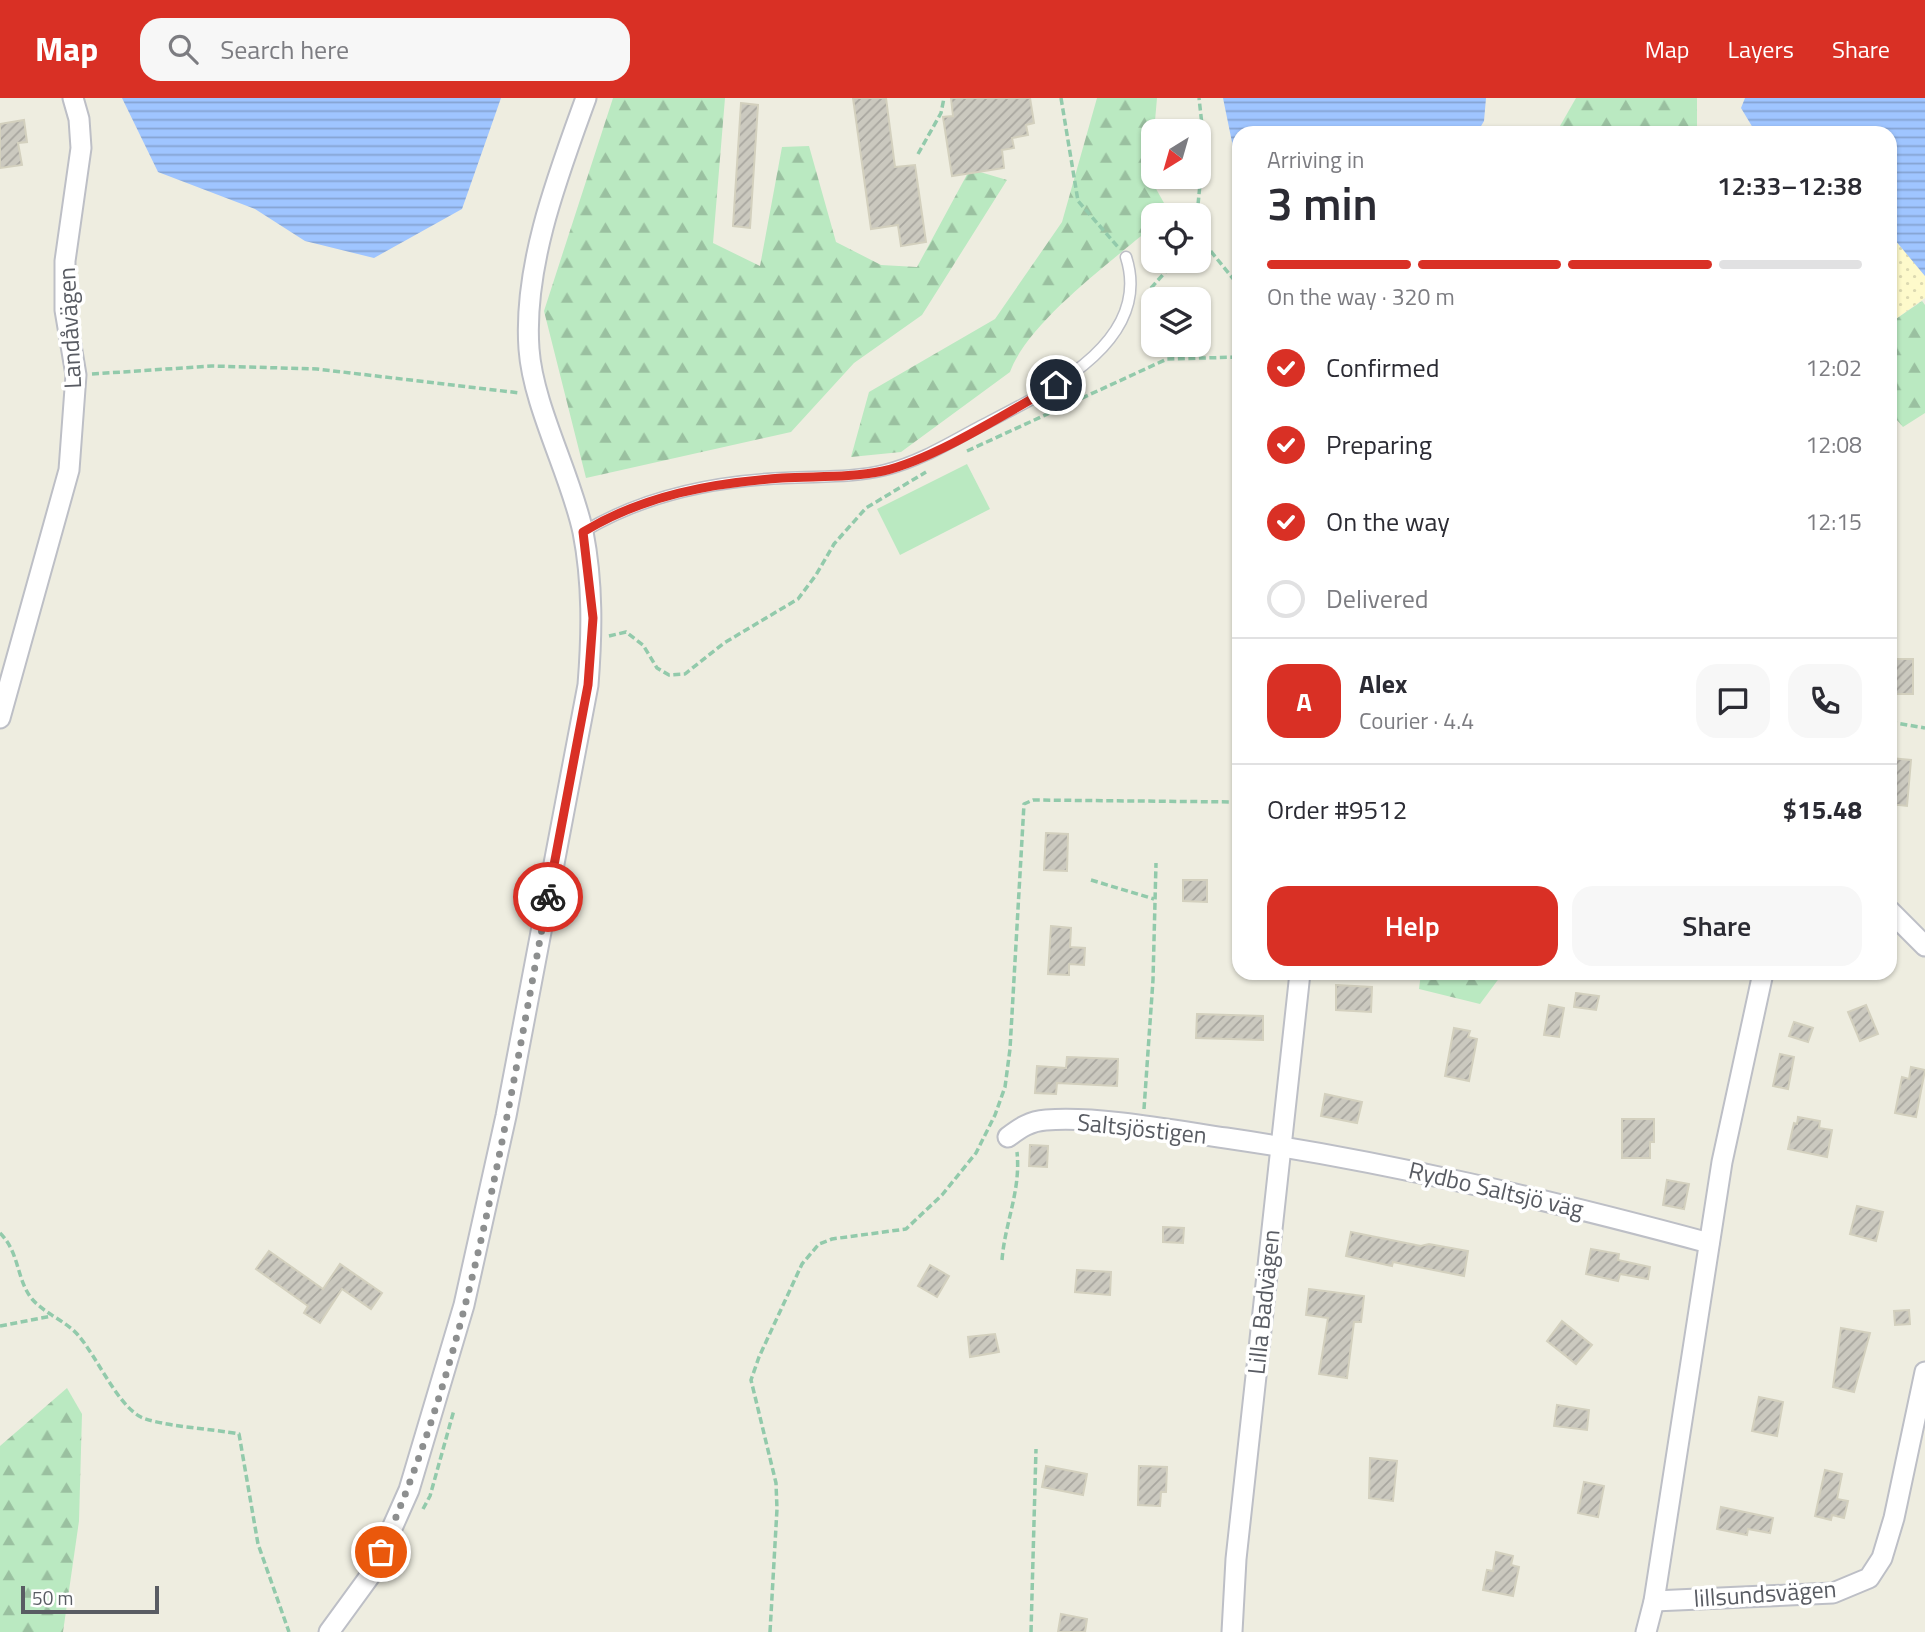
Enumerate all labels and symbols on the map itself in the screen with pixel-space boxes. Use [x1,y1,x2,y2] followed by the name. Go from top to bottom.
[1141,119,1211,189] north arrow
[48,266,90,390] street label: Landåvägen
[1026,355,1086,415] pin
[513,862,583,932] courier
[1075,1103,1209,1153] street label: Saltsjöstigen
[1405,1151,1587,1227] street label: Rydbo Saltsjö väg
[1238,1228,1289,1376] street label: Lilla Badvägen
[351,1522,411,1582] pin
[1692,1570,1838,1616] street label: lillsundsvägen
[21,1583,159,1615] scale bar

